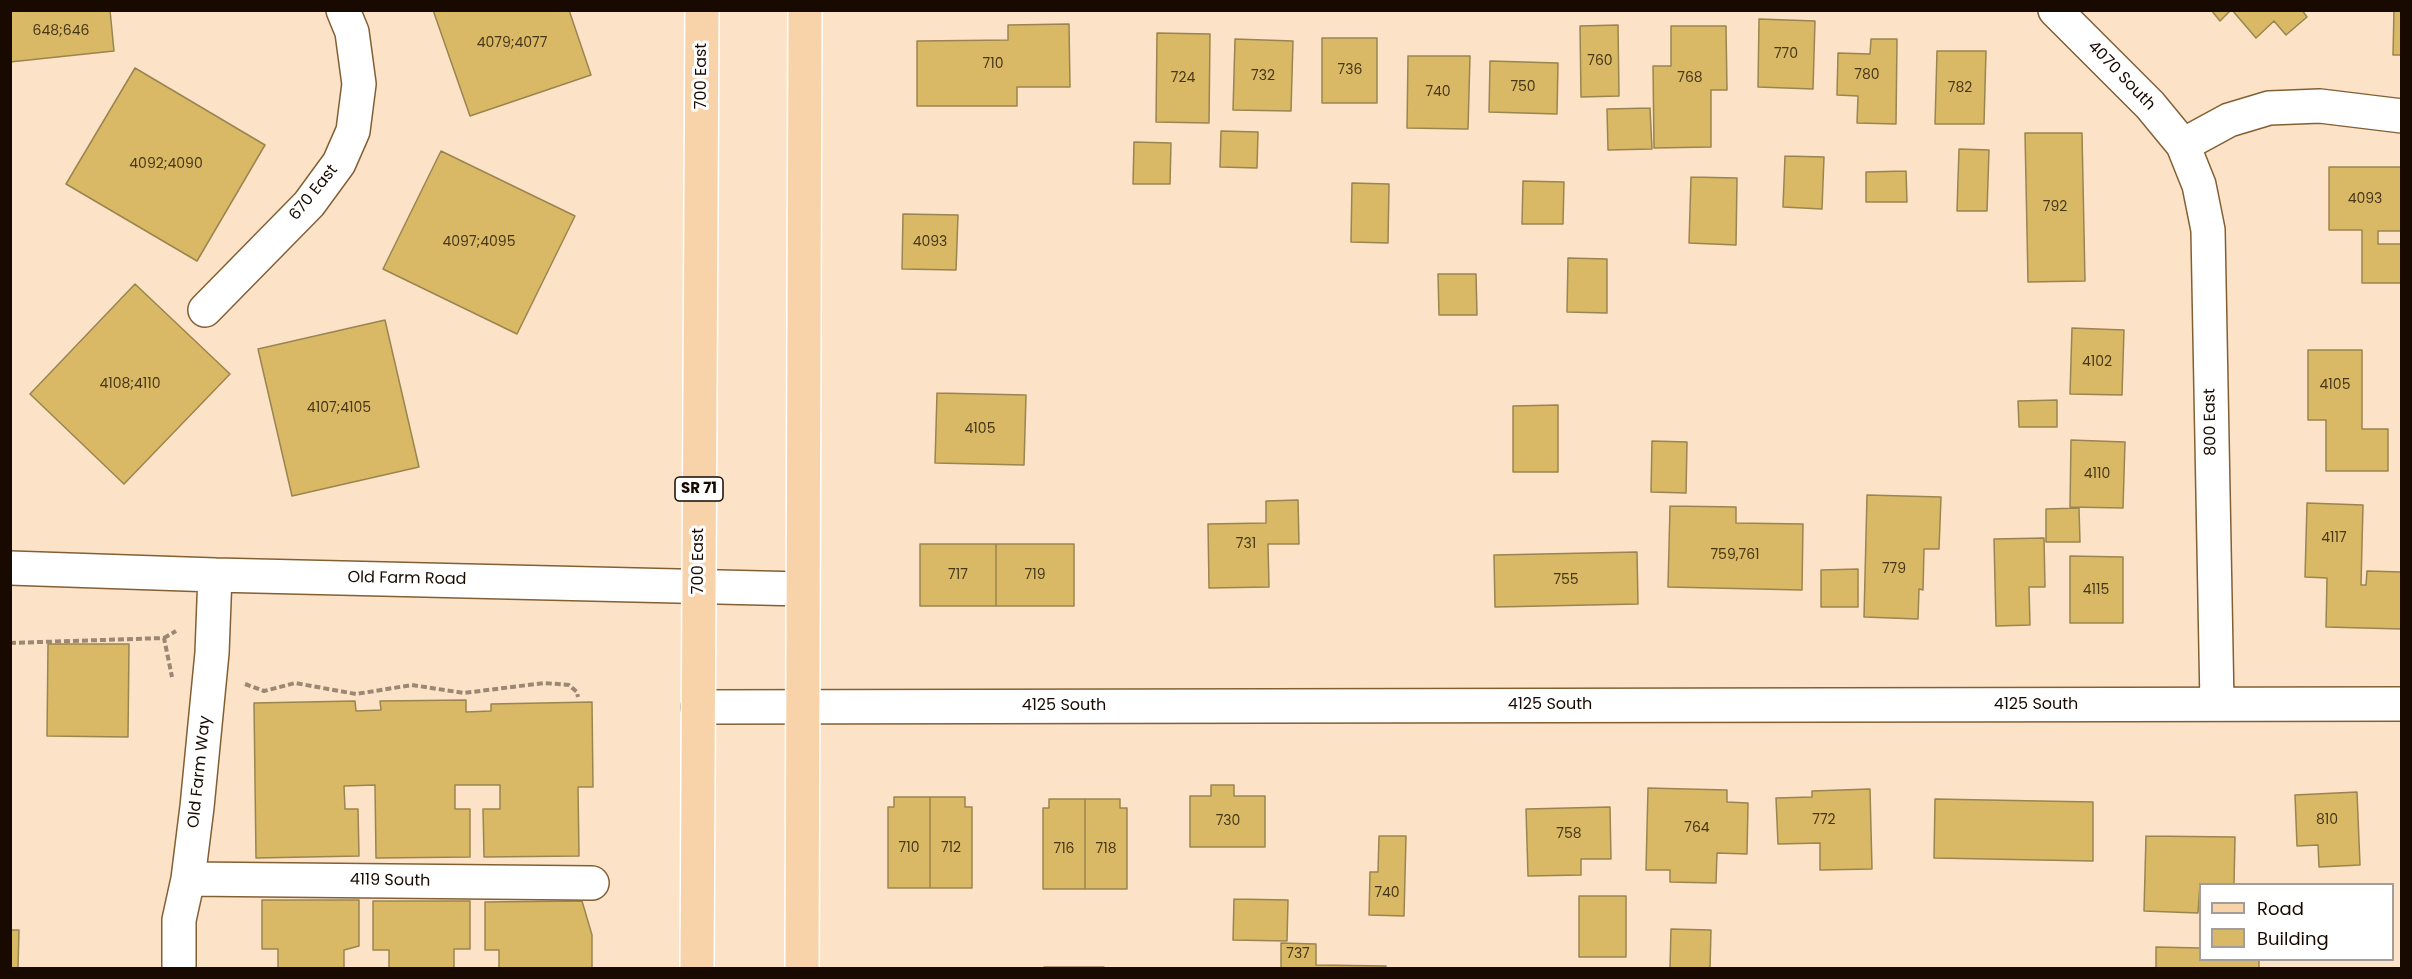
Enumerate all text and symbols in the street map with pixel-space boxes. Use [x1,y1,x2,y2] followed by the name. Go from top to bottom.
[33,23,89,39] house number: 648;646
[477,35,547,51] house number: 4079;4077
[2083,37,2159,115] street label: 4070 South
[692,43,712,109] street label: 700 East
[1774,46,1798,62] house number: 770
[1587,53,1613,69] house number: 760
[983,56,1003,72] house number: 710
[1338,62,1362,78] house number: 736
[1854,67,1880,83] house number: 780
[1251,68,1275,84] house number: 732
[1171,70,1195,86] house number: 724
[1677,70,1703,86] house number: 768
[1510,79,1536,95] house number: 750
[1948,80,1972,96] house number: 782
[1425,84,1451,100] house number: 740
[129,156,203,172] house number: 4092;4090
[286,161,342,225] street label: 670 East
[2348,191,2382,207] house number: 4093
[2043,199,2067,215] house number: 792
[443,234,515,250] house number: 4097;4095
[913,234,947,250] house number: 4093
[2082,354,2112,370] house number: 4102
[99,376,161,392] house number: 4108;4110
[2320,377,2350,393] house number: 4105
[2201,388,2221,456] street label: 800 East
[307,400,371,416] house number: 4107;4105
[965,421,995,437] house number: 4105
[2084,466,2110,482] house number: 4110
[675,477,723,501] road number: SR 71
[689,528,709,594] street label: 700 East
[2321,530,2347,546] house number: 4117
[1236,536,1256,552] house number: 731
[1710,547,1760,563] house number: 759,761
[1882,561,1906,577] house number: 779
[948,567,968,583] house number: 717
[1025,567,1045,583] house number: 719
[347,568,467,590] street label: Old Farm Road
[1553,572,1579,588] house number: 755
[2083,582,2109,598] house number: 4115
[1508,695,1592,715] street label: 4125 South
[1994,695,2078,715] street label: 4125 South
[1022,696,1106,716] street label: 4125 South
[185,715,215,829] street label: Old Farm Way
[1812,812,1836,828] house number: 772
[2316,812,2338,828] house number: 810
[1216,813,1240,829] house number: 730
[1684,820,1710,836] house number: 764
[1556,826,1582,842] house number: 758
[899,840,919,856] house number: 710
[941,840,961,856] house number: 712
[1053,841,1075,857] house number: 716
[1096,841,1116,857] house number: 718
[350,871,430,891] street label: 4119 South
[2199,883,2394,961] legend
[1374,885,1400,901] house number: 740
[2257,896,2304,921] text: Road
[2257,926,2329,951] text: Building
[1286,946,1310,962] house number: 737

